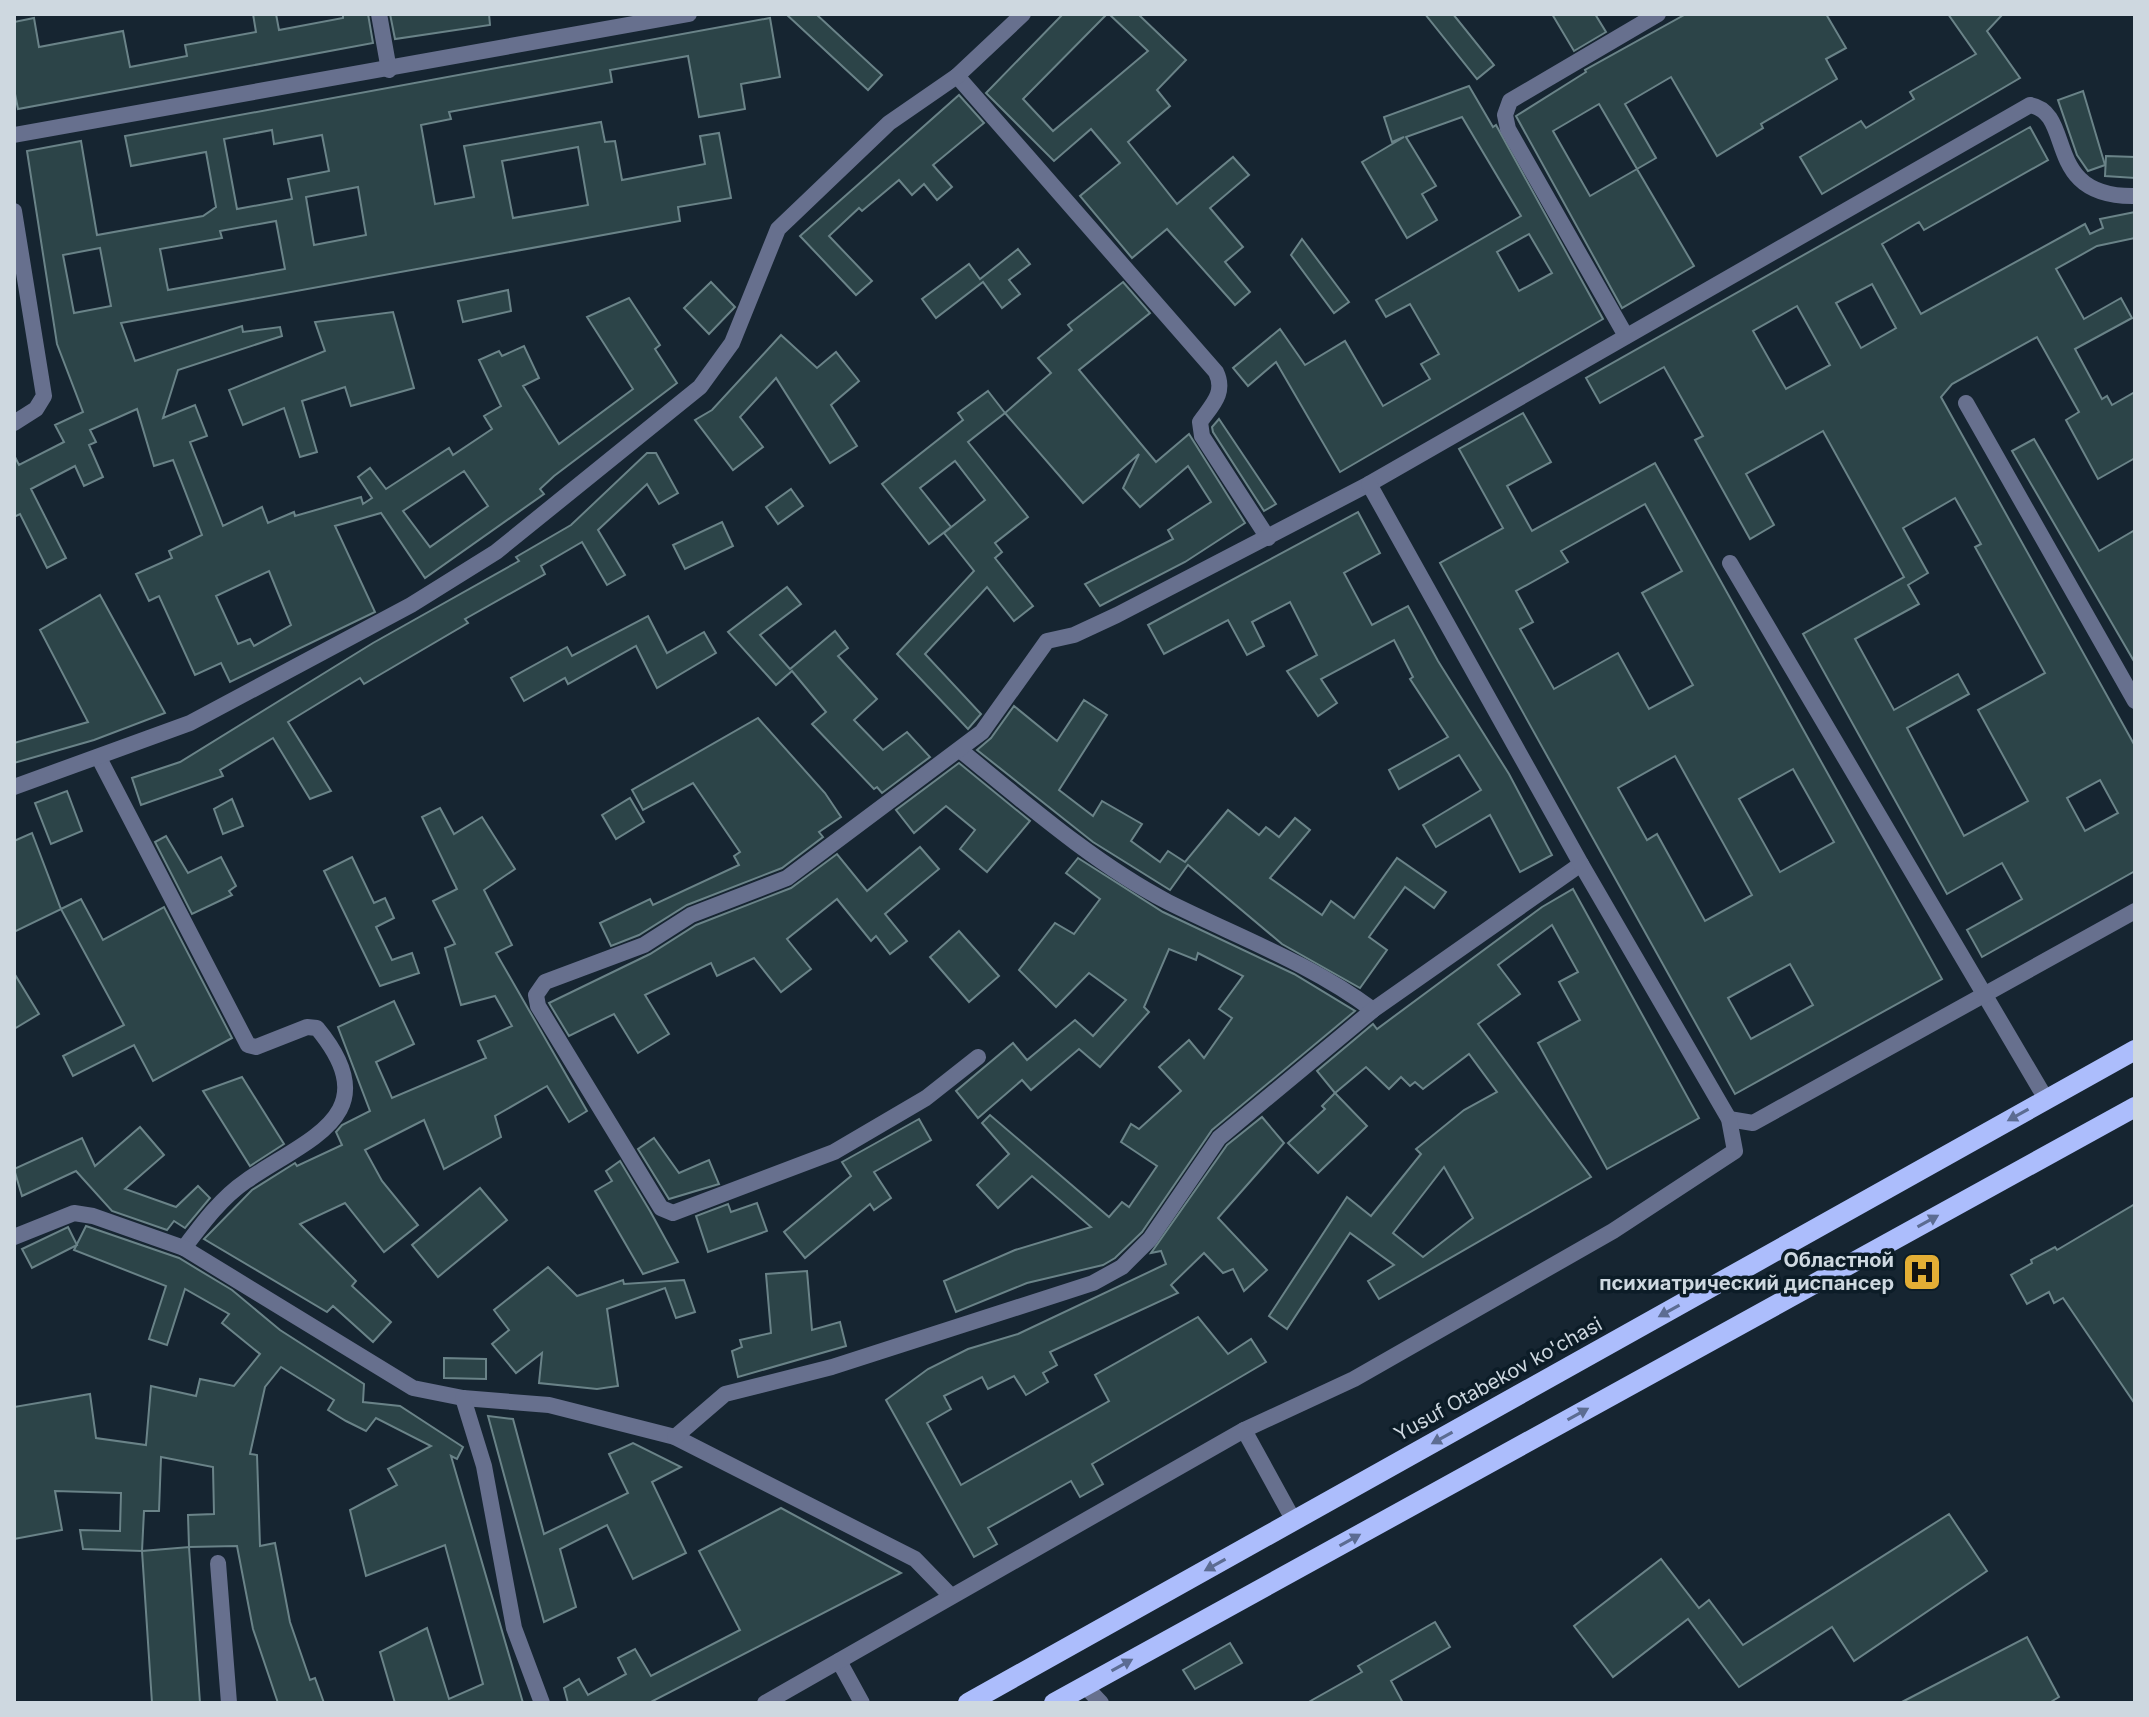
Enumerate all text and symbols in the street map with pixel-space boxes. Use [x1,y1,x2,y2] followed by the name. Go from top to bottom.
[2007,1108,2029,1122] one-way arrow
[1917,1214,1939,1228] one-way arrow
[1599,1248,1894,1295] place label: Областной психиатрический диспансер
[1901,1251,1943,1293] hospital icon: Областной психиатрический диспансер
[1658,1304,1680,1318] one-way arrow
[1390,1312,1606,1446] street label: Yusuf Otabekov ko'chasi
[1566,1407,1589,1421] one-way arrow
[1431,1431,1453,1445] one-way arrow
[1339,1533,1361,1547] one-way arrow
[1204,1558,1226,1572] one-way arrow
[1111,1658,1133,1672] one-way arrow

